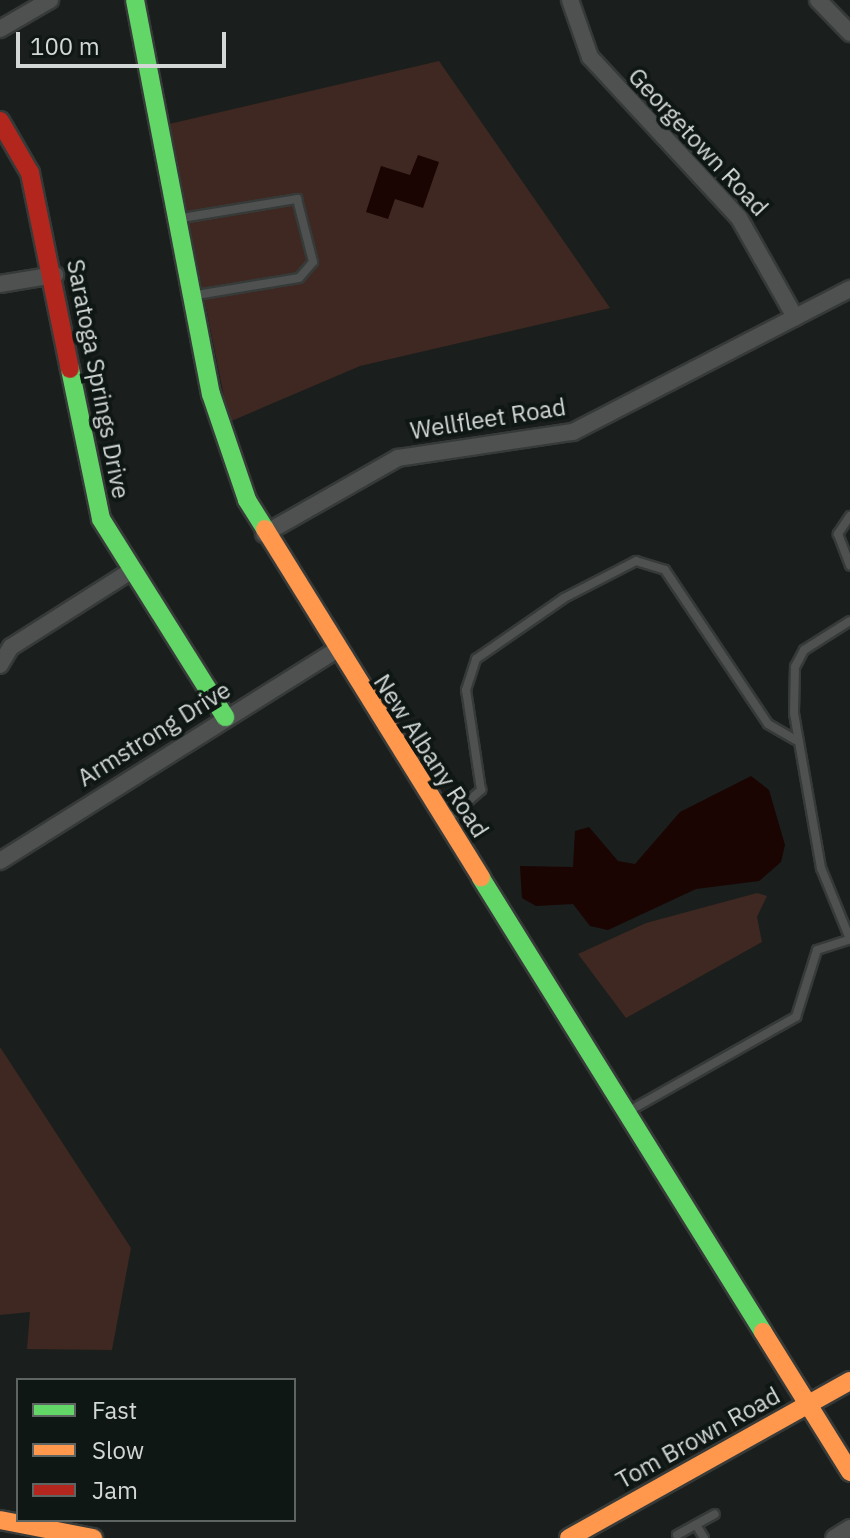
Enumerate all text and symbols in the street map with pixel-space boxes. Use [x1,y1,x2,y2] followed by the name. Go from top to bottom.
[20,16,230,66] scale bar
[30,30,100,62] text: 100 m
[622,62,774,222] street label: Georgetown Road
[61,257,135,501] street label: Saratoga Springs Drive
[408,392,568,446] street label: Wellfleet Road
[367,669,495,843] street label: New Albany Road
[72,675,236,793] street label: Armstrong Drive
[16,1378,296,1522] legend
[611,1381,785,1495] street label: Tom Brown Road
[92,1394,137,1426] text: Fast
[92,1434,144,1466] text: Slow
[92,1474,138,1506] text: Jam

